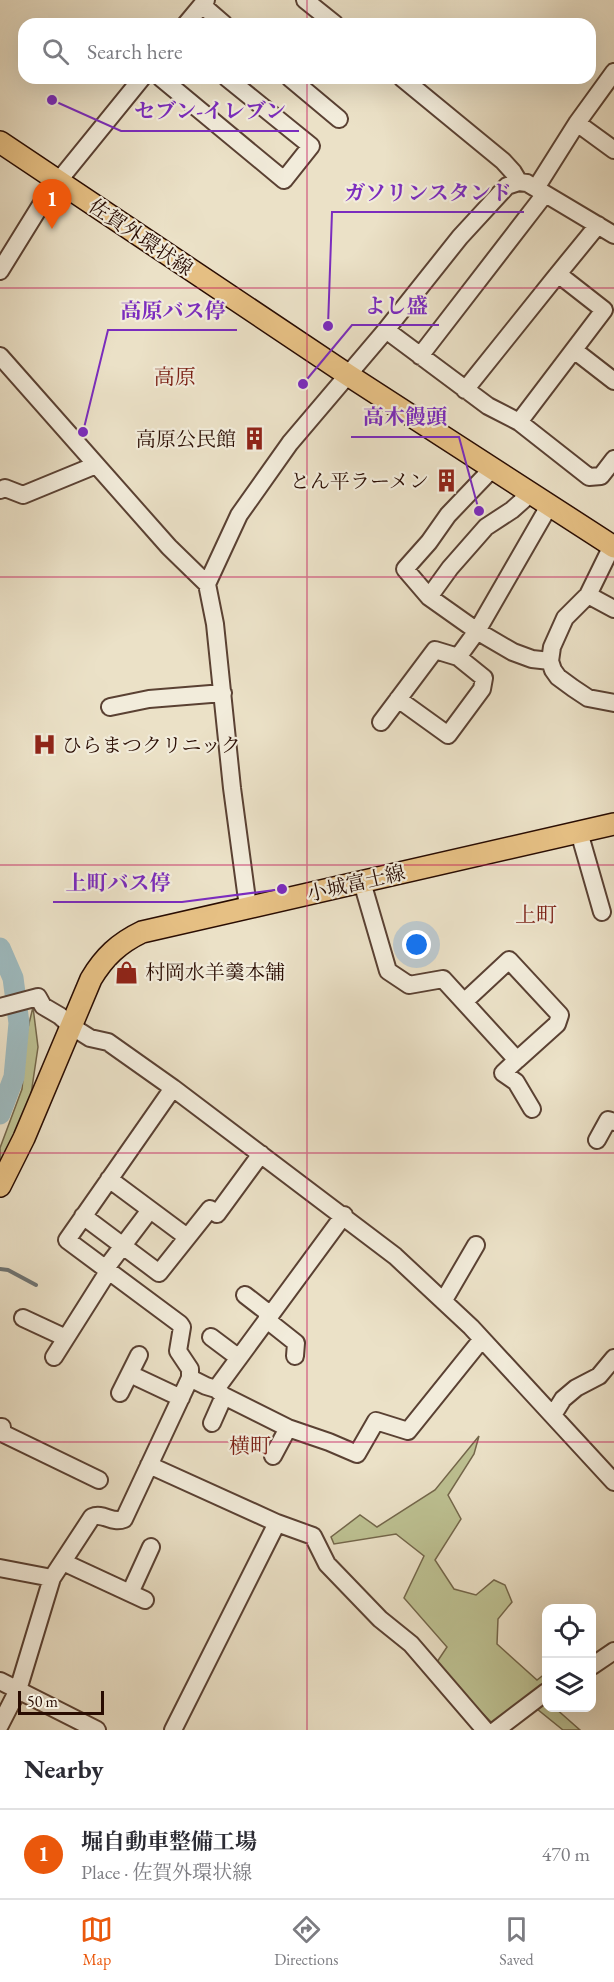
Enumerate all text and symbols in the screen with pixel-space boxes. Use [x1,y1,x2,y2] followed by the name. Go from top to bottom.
[18,18,596,84] search box
[39,35,72,68] icon: search
[87,37,182,66] text: Search here
[121,92,299,131] callout: セブン-イレブン
[134,97,286,124] text: セブン-イレブン
[332,173,524,212] callout: ガソリンスタンド
[344,179,512,206] text: ガソリンスタンド
[32,180,72,229] pin: 1
[84,193,198,281] street label: 佐賀外環状線
[352,286,439,325] callout: よし盛
[108,291,237,330] callout: 高原バス停
[365,292,428,319] text: よし盛
[121,297,226,324] text: 高原バス停
[154,363,196,390] district label: 高原
[351,398,459,437] callout: 高木饅頭
[363,403,447,430] text: 高木饅頭
[136,426,236,452] place label: 高原公民館
[241,426,267,452] building icon: 高原公民館
[290,468,429,494] place label: とん平ラーメン
[434,468,460,494] building icon: とん平ラーメン
[31,732,57,758] hospital icon: ひらまつクリニック
[62,732,241,758] place label: ひらまつクリニック
[304,859,408,907] street label: 小城富士線
[53,863,182,902] callout: 上町バス停
[66,869,171,896] text: 上町バス停
[515,901,557,928] district label: 上町
[402,930,431,959] your location
[114,959,140,985] shop icon: 村岡水羊羹本舗
[145,959,285,985] place label: 村岡水羊羹本舗
[229,1432,271,1459] district label: 横町
[542,1604,596,1712] map controls
[542,1604,596,1658] button: locate
[542,1658,596,1712] button: layers
[18,1688,104,1716] scale bar
[27,1691,58,1712] text: 50 m
[24,1752,104,1786] text: Nearby
[81,1827,257,1856] text: 堀自動車整備工場
[38,1841,49,1867] text: 1
[542,1841,590,1867] text: 470 m
[81,1859,252,1885] text: Place · 佐賀外環状線
[80,1913,113,1970] tab: Map
[274,1913,339,1970] tab: Directions
[499,1913,534,1970] tab: Saved

